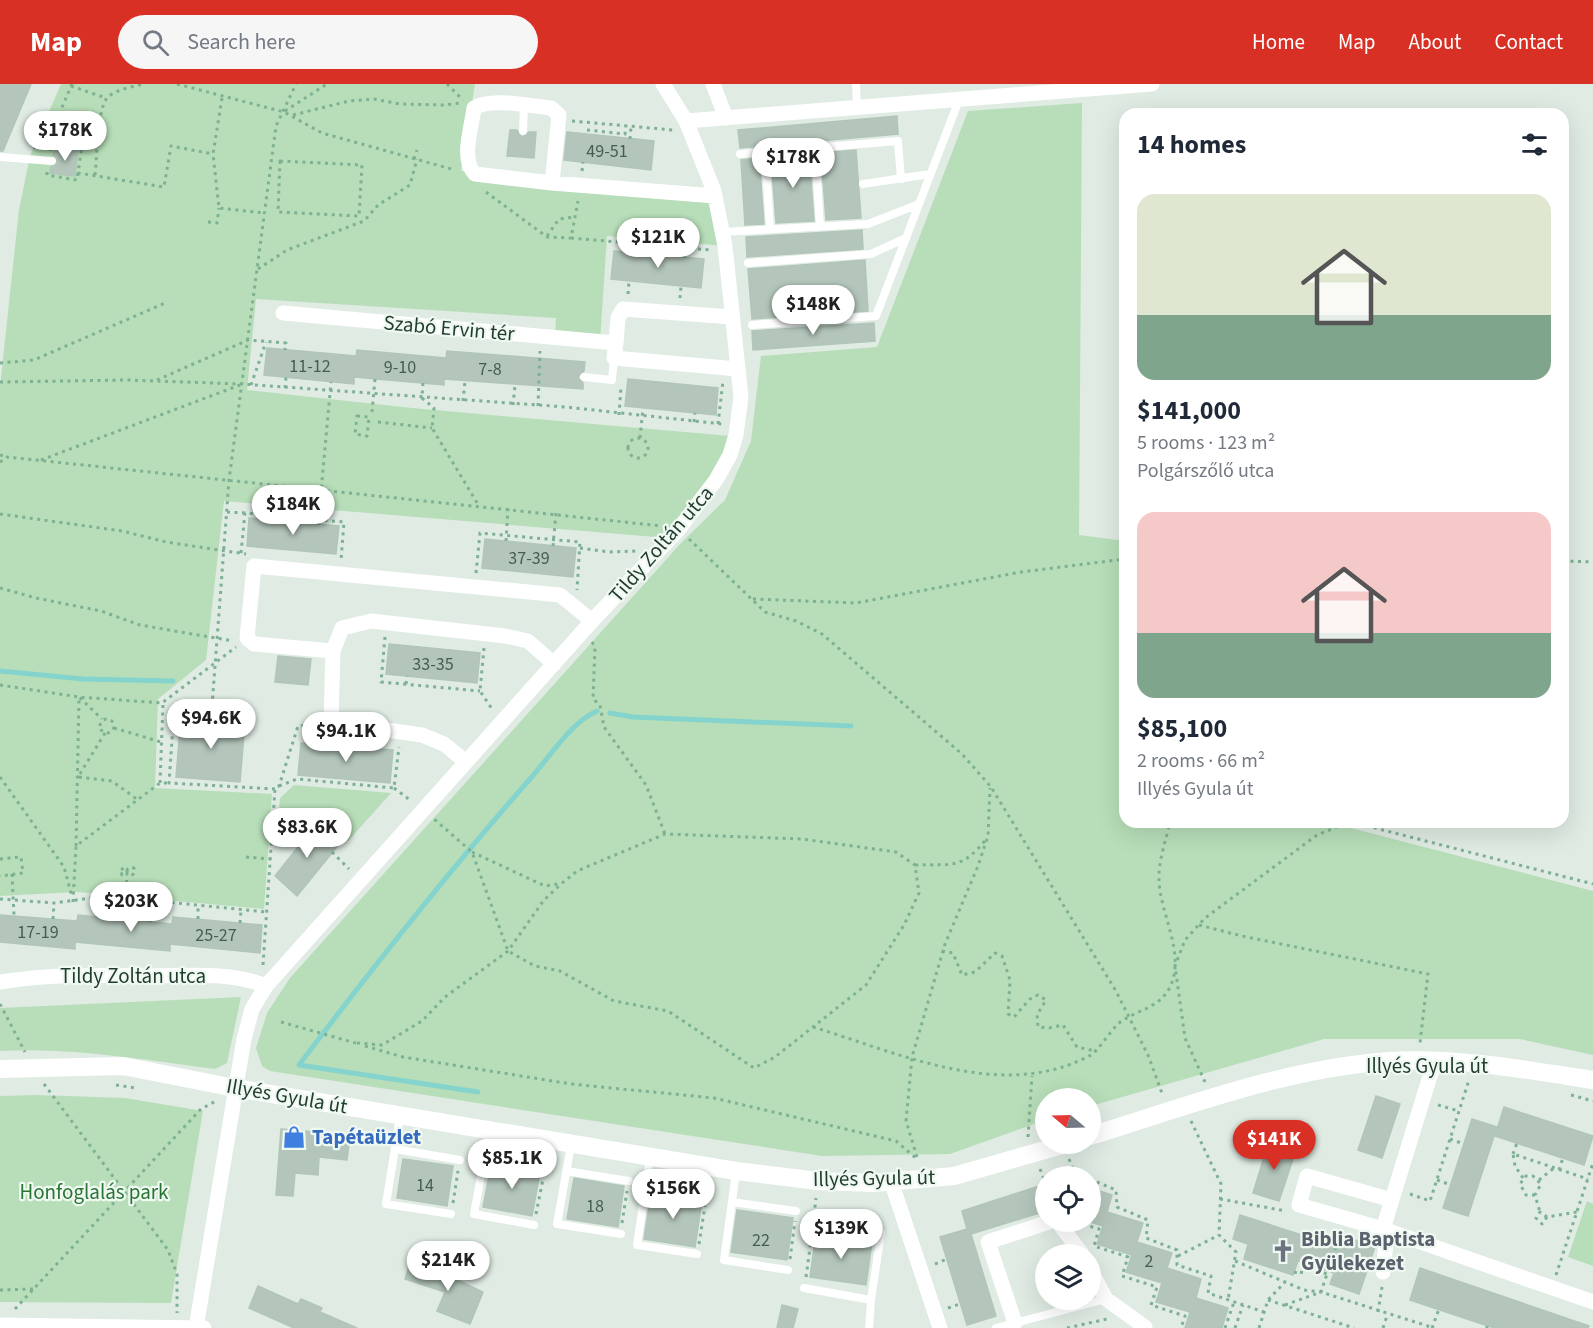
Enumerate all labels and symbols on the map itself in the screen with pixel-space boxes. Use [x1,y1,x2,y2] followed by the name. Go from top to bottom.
[23,111,107,162] pin: $178K
[751,138,835,189] pin: $178K
[586,139,628,164] house number: 49-51
[616,218,700,269] pin: $121K
[771,285,855,336] pin: $148K
[382,307,517,349] street label: Szabó Ervin tér
[289,354,331,379] house number: 11-12
[384,355,416,380] house number: 9-10
[478,357,502,382] house number: 7-8
[602,479,720,609] street label: Tildy Zoltán utca
[251,485,335,536] pin: $184K
[508,546,550,571] house number: 37-39
[412,652,454,677] house number: 33-35
[162,699,260,750] pin: $94.6K
[297,712,395,763] pin: $94.1K
[258,808,356,859] pin: $83.6K
[89,882,173,933] pin: $203K
[17,920,59,945] house number: 17-19
[195,923,237,948] house number: 25-27
[60,961,206,991] street label: Tildy Zoltán utca
[1366,1051,1488,1081] street label: Illyés Gyula út
[224,1071,350,1121] street label: Illyés Gyula út
[1035,1088,1101,1154] north arrow
[1232,1120,1316,1171] pin: $141K
[312,1122,421,1152] place label: Tapétaüzlet
[281,1124,307,1150] shop icon: Tapétaüzlet
[463,1139,561,1190] pin: $85.1K
[813,1162,935,1194] street label: Illyés Gyula út
[631,1169,715,1220] pin: $156K
[416,1173,434,1198] house number: 14
[20,1177,169,1207] park label: Honfoglalás park
[586,1194,604,1219] house number: 18
[799,1209,883,1260] pin: $139K
[1301,1224,1435,1278] place label: Biblia Baptista Gyülekezet
[752,1228,770,1253] house number: 22
[1270,1238,1296,1264] church icon: Biblia Baptista Gyülekezet
[406,1241,490,1292] pin: $214K
[1145,1249,1154,1274] house number: 2

